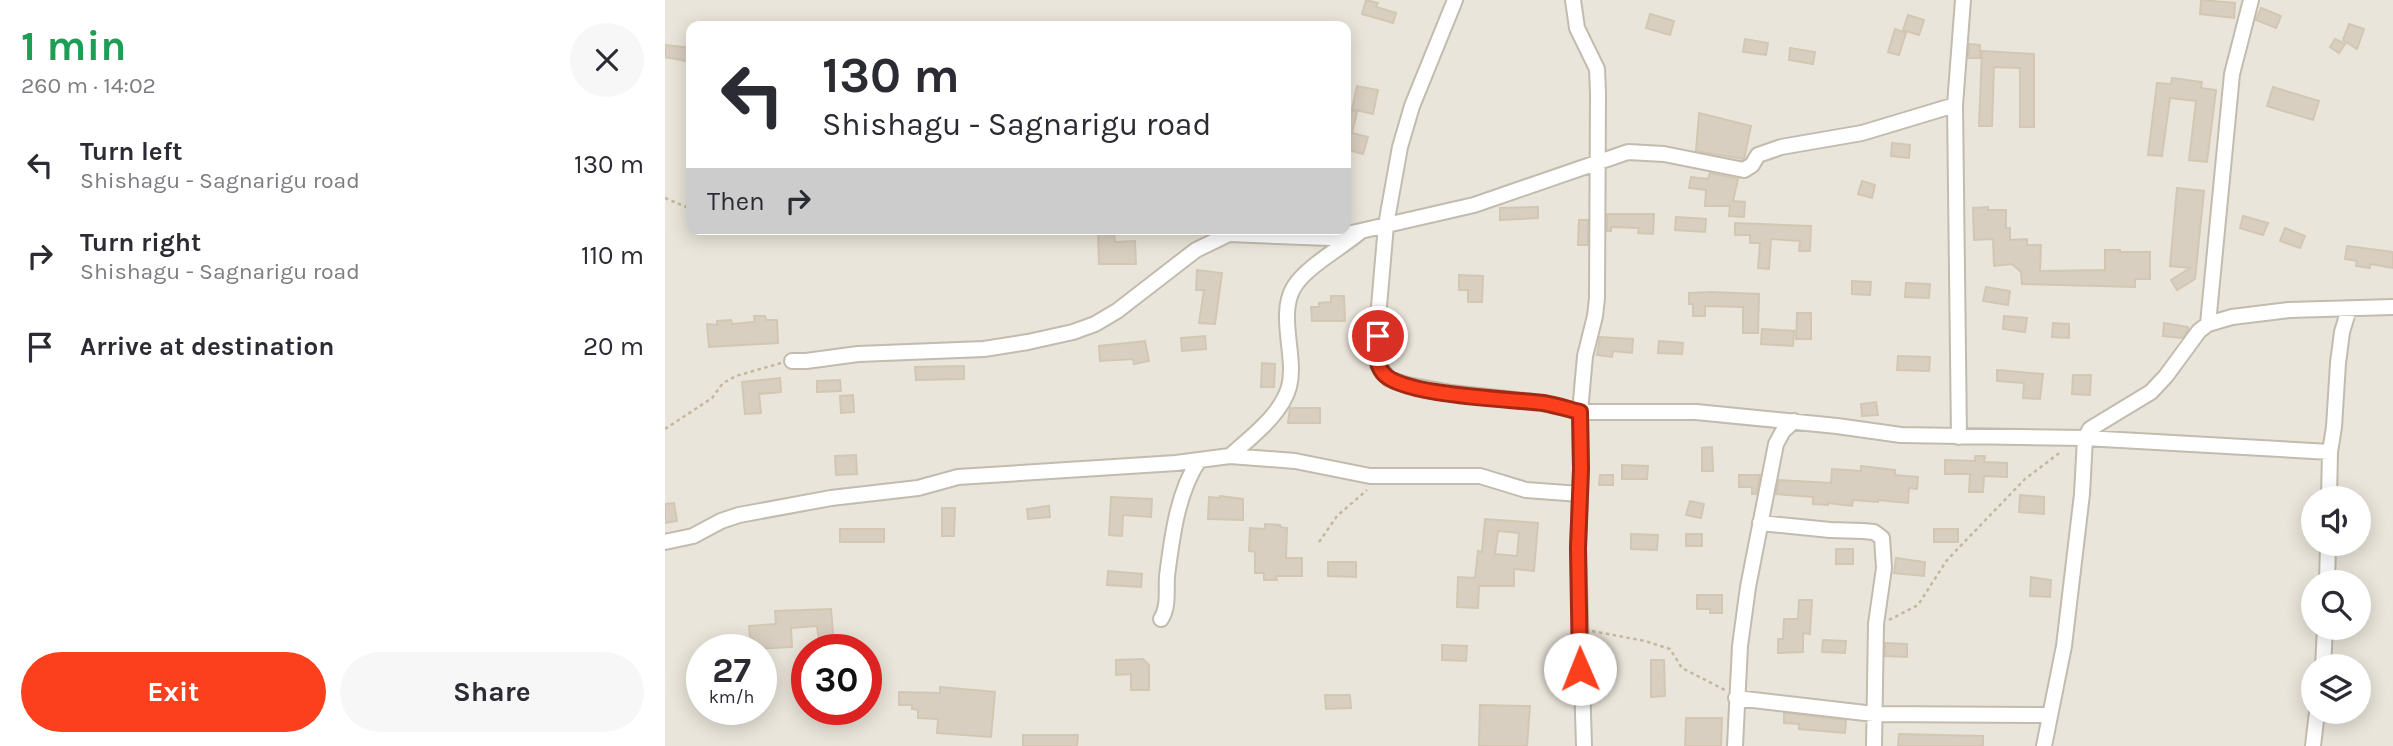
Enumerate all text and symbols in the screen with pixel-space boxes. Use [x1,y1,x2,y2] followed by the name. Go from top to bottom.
[21,21,126,71] text: 1 min
[570,23,644,97] button: close
[822,47,960,104] text: 130 m
[707,49,798,140] icon: left
[21,72,156,99] text: 260 m · 14:02
[822,106,1211,143] text: Shishagu - Sagnarigu road
[80,136,182,167] text: Turn left
[21,146,59,184] icon: left
[574,149,644,180] text: 130 m
[80,167,360,194] text: Shishagu - Sagnarigu road
[779,182,817,220] icon: right
[707,186,765,217] text: Then
[80,227,201,258] text: Turn right
[21,237,59,275] icon: right
[581,240,644,271] text: 110 m
[80,258,360,285] text: Shishagu - Sagnarigu road
[1348,306,1408,366] pin
[1359,317,1397,355] icon: arrive
[21,328,59,366] icon: arrive
[80,331,334,362] text: Arrive at destination
[583,331,644,362] text: 20 m
[2301,486,2371,724] map controls
[2301,486,2371,556] button: sound
[2301,570,2371,640] button: search
[1543,632,1617,706] position arrow
[791,634,882,725] speed limit sign: 30
[712,650,751,691] text: 27
[21,652,326,732] button: Exit
[340,652,644,732] button: Share
[2301,654,2371,724] button: layers
[709,686,754,708] text: km/h

